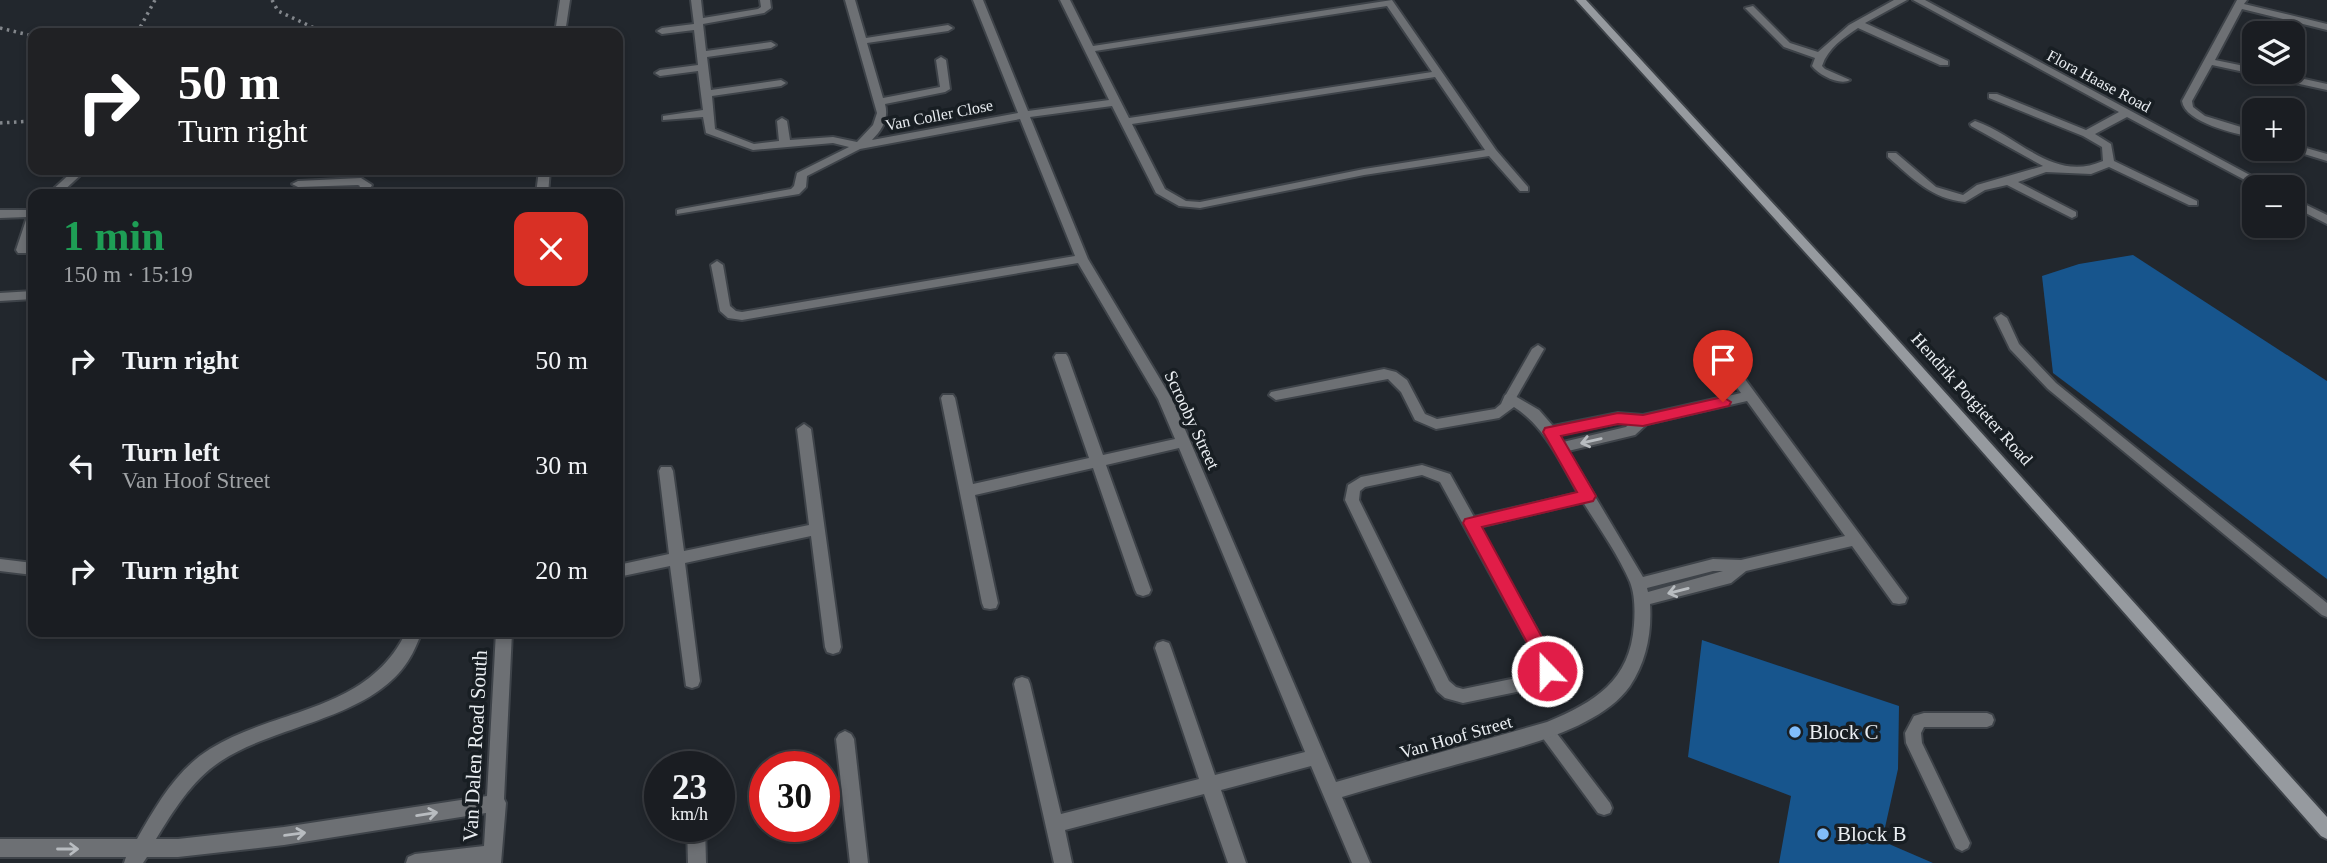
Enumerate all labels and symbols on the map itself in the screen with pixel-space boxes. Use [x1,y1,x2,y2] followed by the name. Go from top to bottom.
[2044,47,2154,115] street label: Flora Haase Road
[884,96,994,134] street label: Van Coller Close
[1907,329,2037,469] street label: Hendrik Potgieter Road
[1693,330,1753,402] pin
[1160,368,1224,472] street label: Scrooby Street
[1580,435,1603,448] one-way arrow
[1667,585,1690,598] one-way arrow
[1510,634,1584,708] position arrow
[458,649,492,842] street label: Van Dalen Road South
[1397,711,1515,763] street label: Van Hoof Street
[1809,720,1878,744] place label: Block C
[1787,724,1803,740] marker: Block C
[749,751,840,842] speed limit sign: 30
[415,807,438,820] one-way arrow
[1837,822,1906,846] place label: Block B
[1815,826,1831,842] marker: Block B
[283,828,306,841] one-way arrow
[56,842,79,856] one-way arrow

